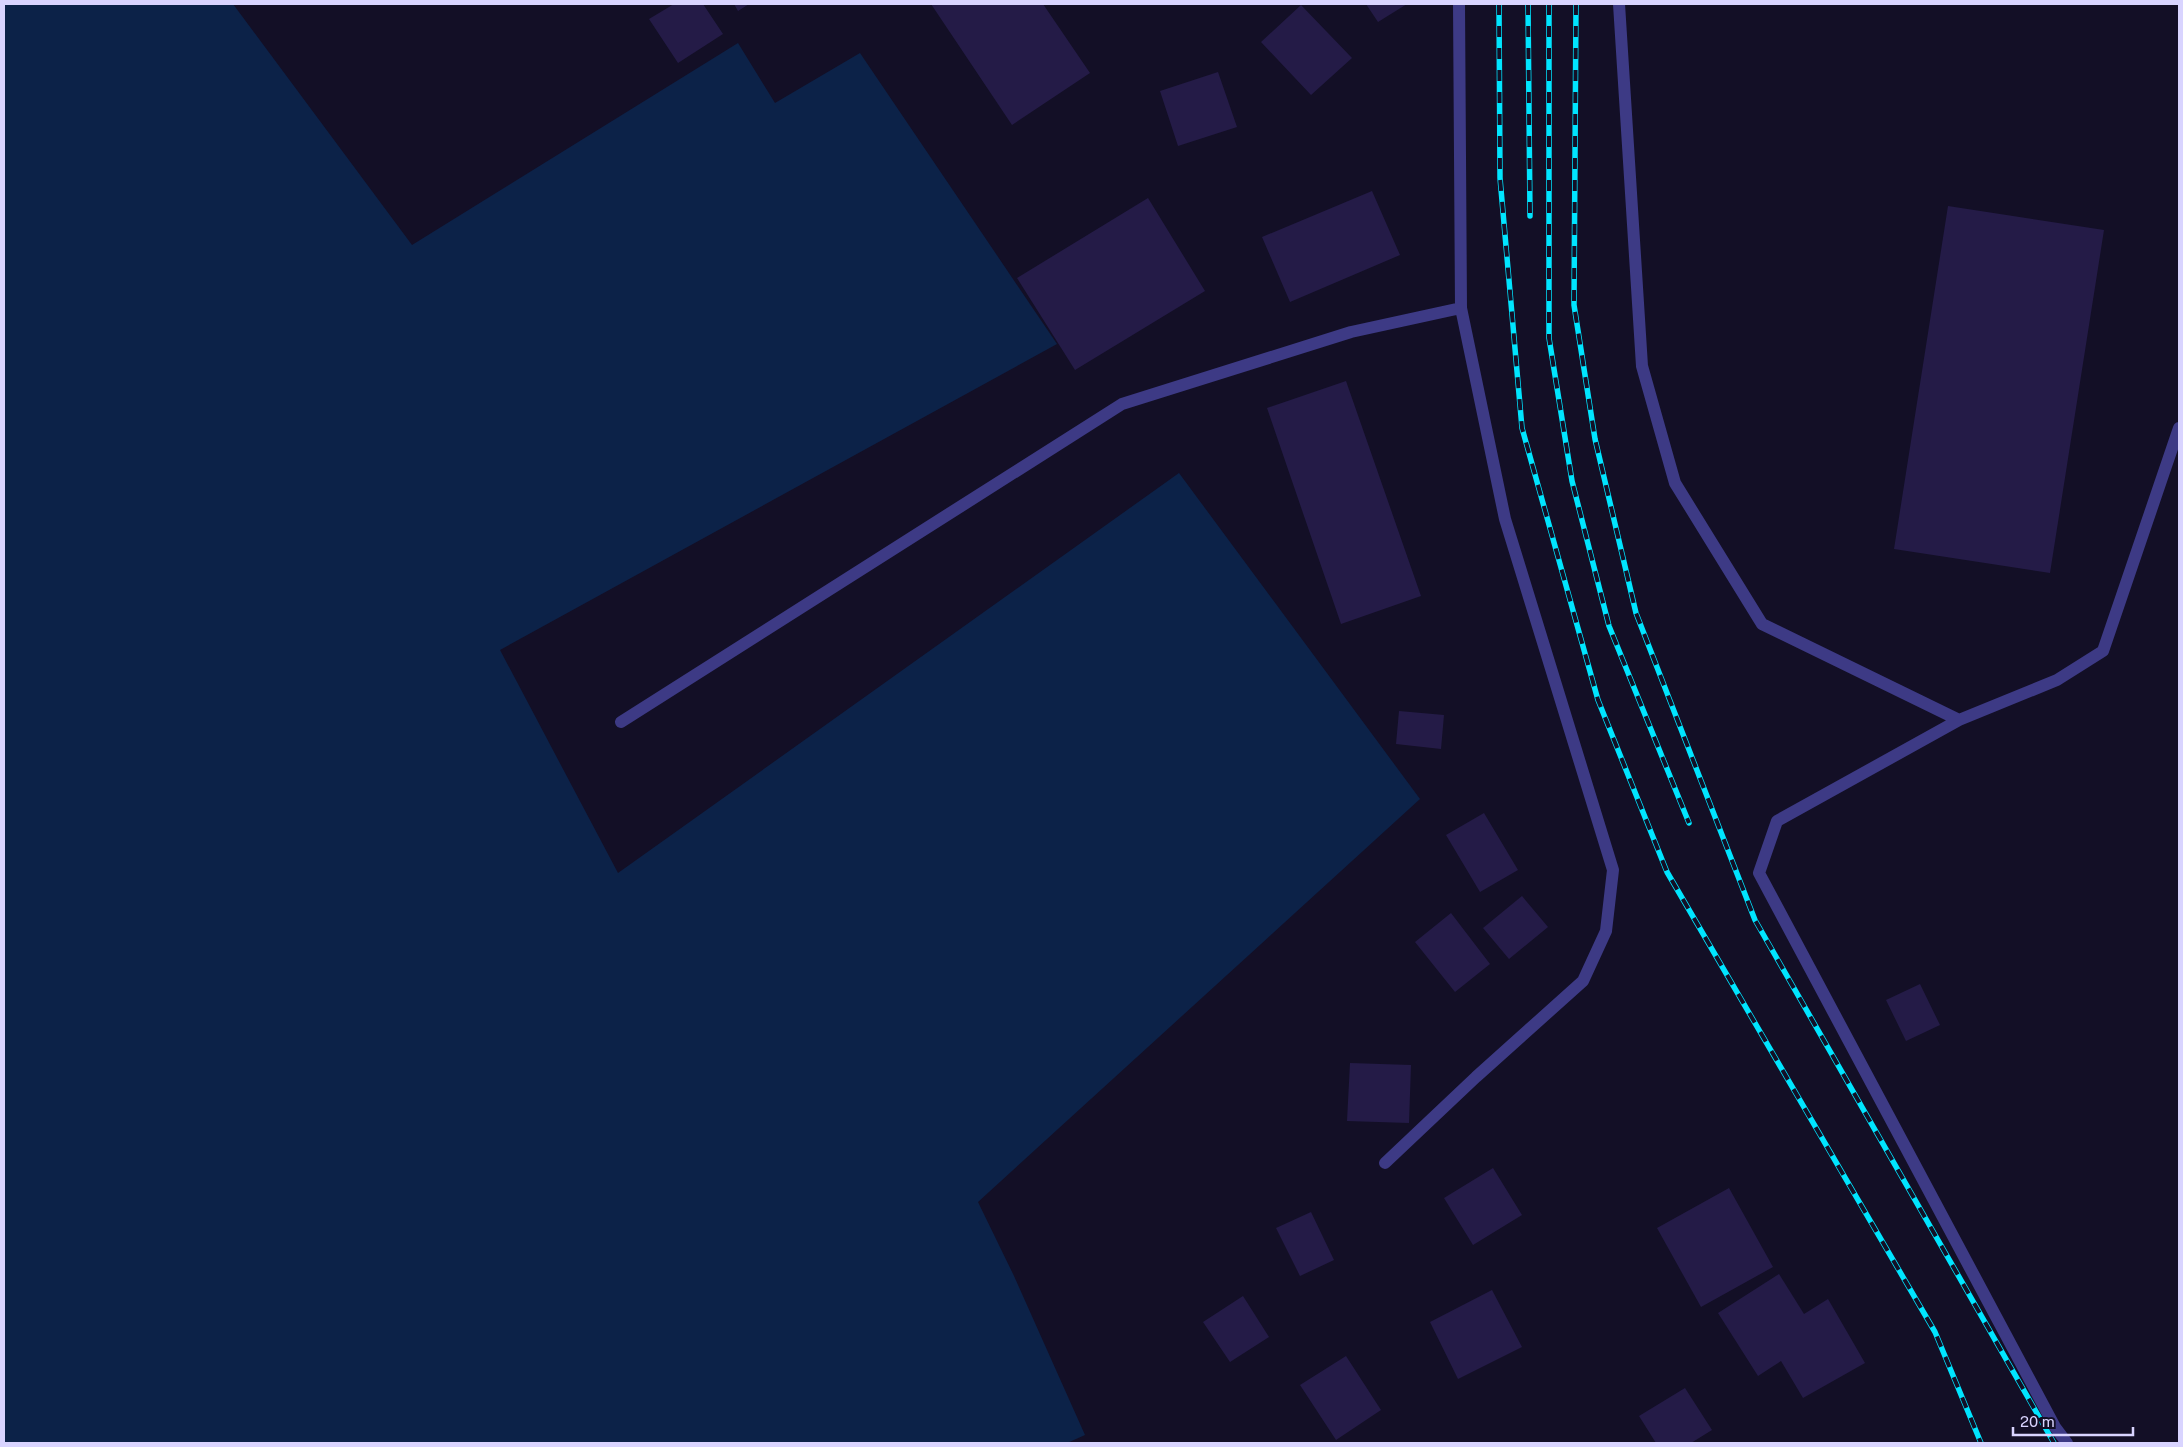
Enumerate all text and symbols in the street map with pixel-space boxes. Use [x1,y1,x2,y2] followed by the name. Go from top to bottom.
[2013,1404,2133,1436] scale bar
[2020,1413,2055,1430] text: 20 m

